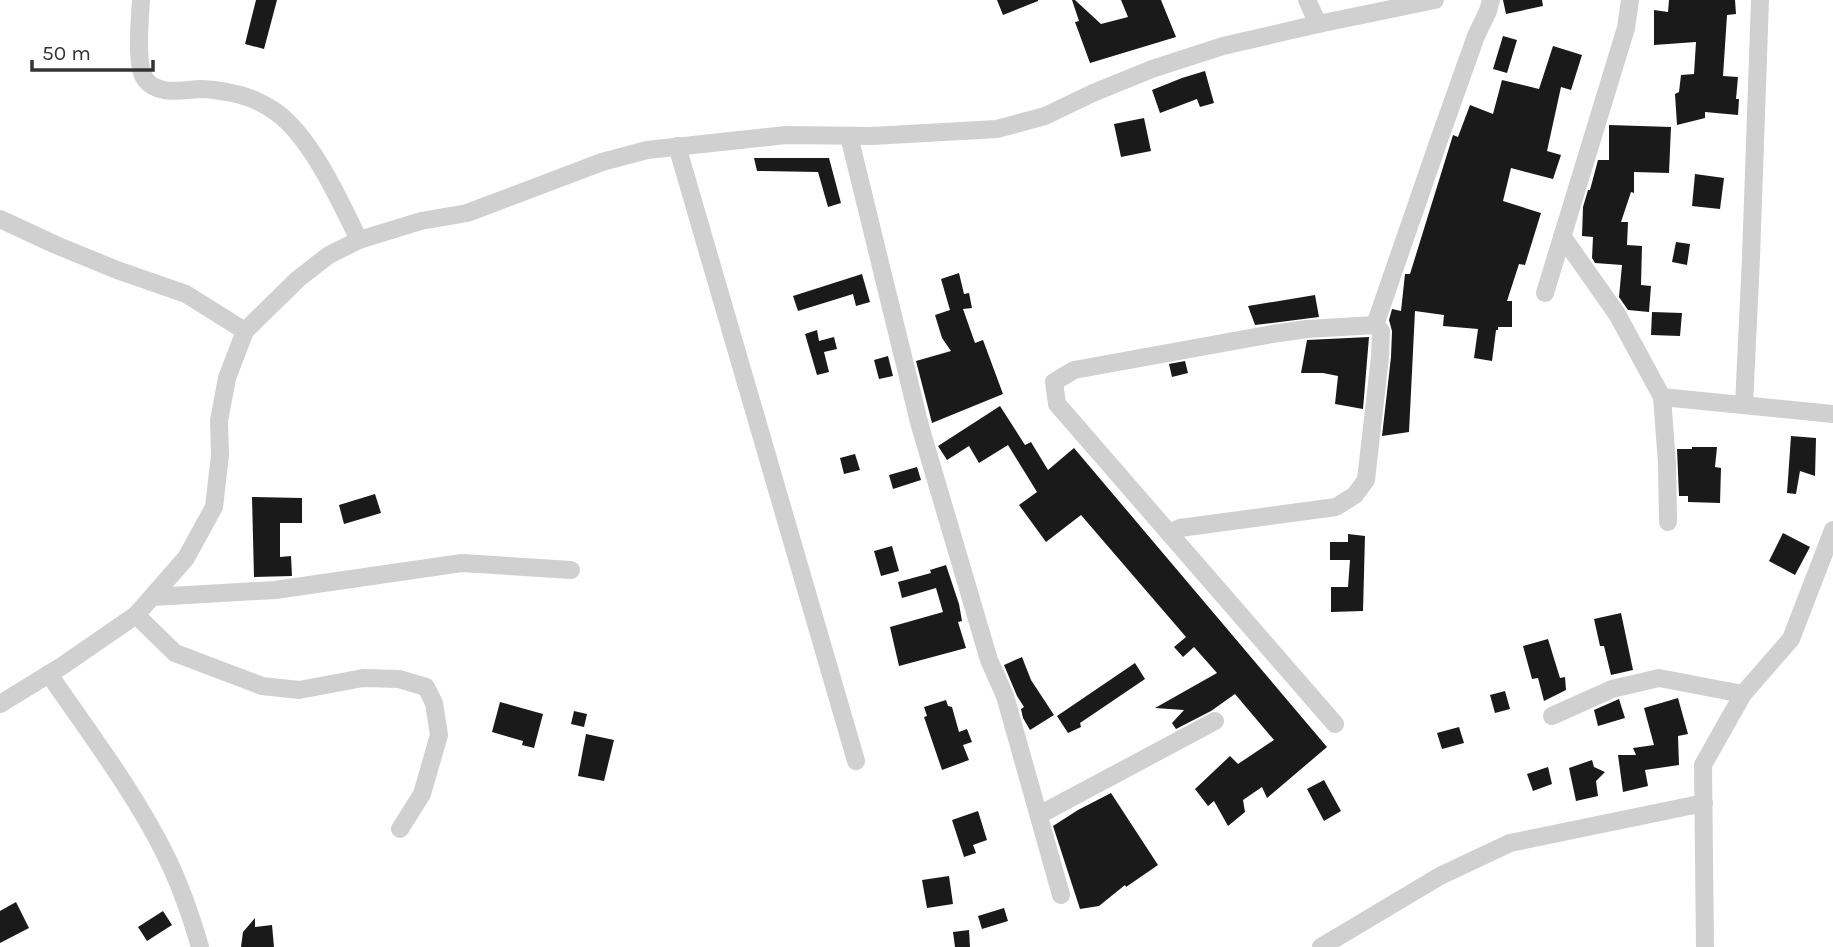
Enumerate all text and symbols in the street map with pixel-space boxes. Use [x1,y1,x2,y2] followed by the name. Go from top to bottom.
[32,28,152,72] scale bar
[42,41,91,65] text: 50 m

